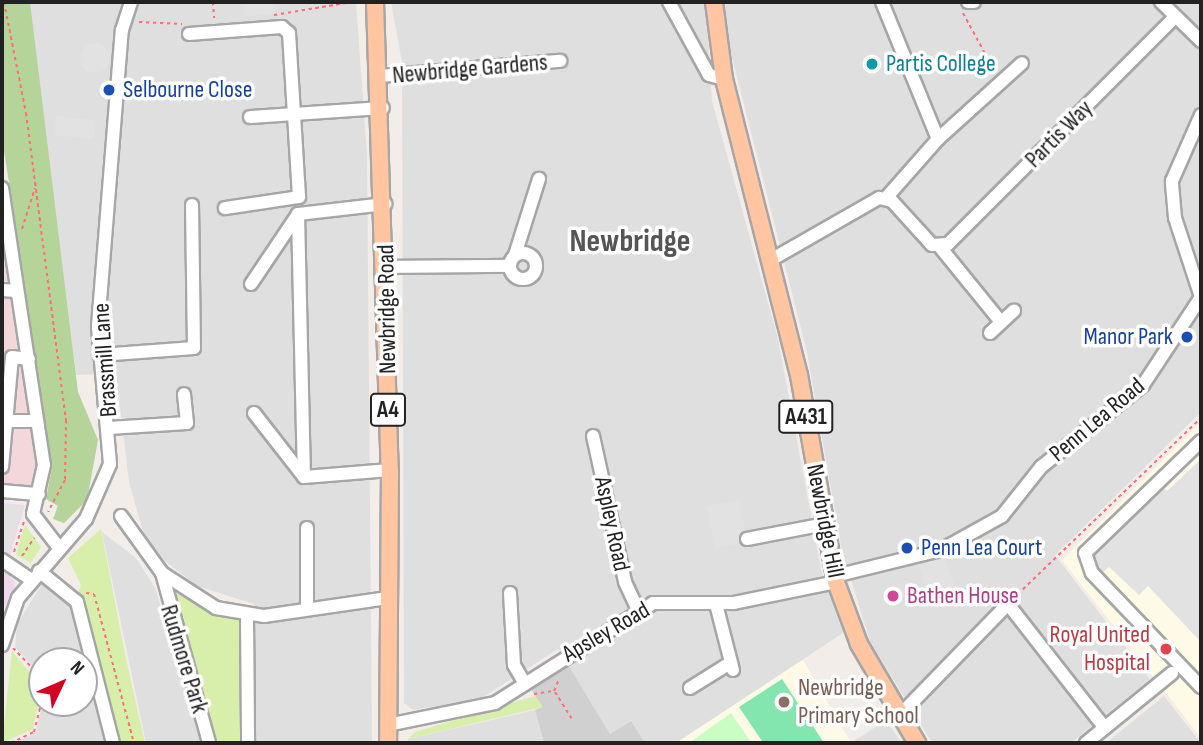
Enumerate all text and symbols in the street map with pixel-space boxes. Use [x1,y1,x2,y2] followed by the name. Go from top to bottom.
[391,48,549,90] street label: Newbridge Gardens
[886,50,996,78] place label: Partis College
[864,56,880,72] marker: Partis College
[123,76,252,104] place label: Selbourne Close
[101,82,117,98] marker: Selbourne Close
[1019,94,1099,174] street label: Partis Way
[569,223,691,261] district label: Newbridge
[371,244,403,374] street label: Newbridge Road
[87,302,123,418] street label: Brassmill Lane
[1083,323,1173,351] place label: Manor Park
[1179,329,1195,345] marker: Manor Park
[1044,372,1150,468] street label: Penn Lea Road
[369,390,407,430] road number: A4
[778,398,834,436] road number: A431
[800,462,850,580] street label: Newbridge Hill
[588,474,636,574] street label: Aspley Road
[921,534,1042,562] place label: Penn Lea Court
[899,540,915,556] marker: Penn Lea Court
[907,582,1019,610] place label: Bathen House
[885,588,901,604] marker: Bathen House
[557,595,655,669] street label: Apsley Road
[154,601,214,717] street label: Rudmore Park
[1050,621,1150,677] place label: Royal United Hospital
[1156,639,1176,659] marker: Royal United Hospital
[28,647,98,717] north arrow
[65,657,89,680] text: N
[798,674,919,730] place label: Newbridge Primary School
[776,694,792,710] marker: Newbridge Primary School

